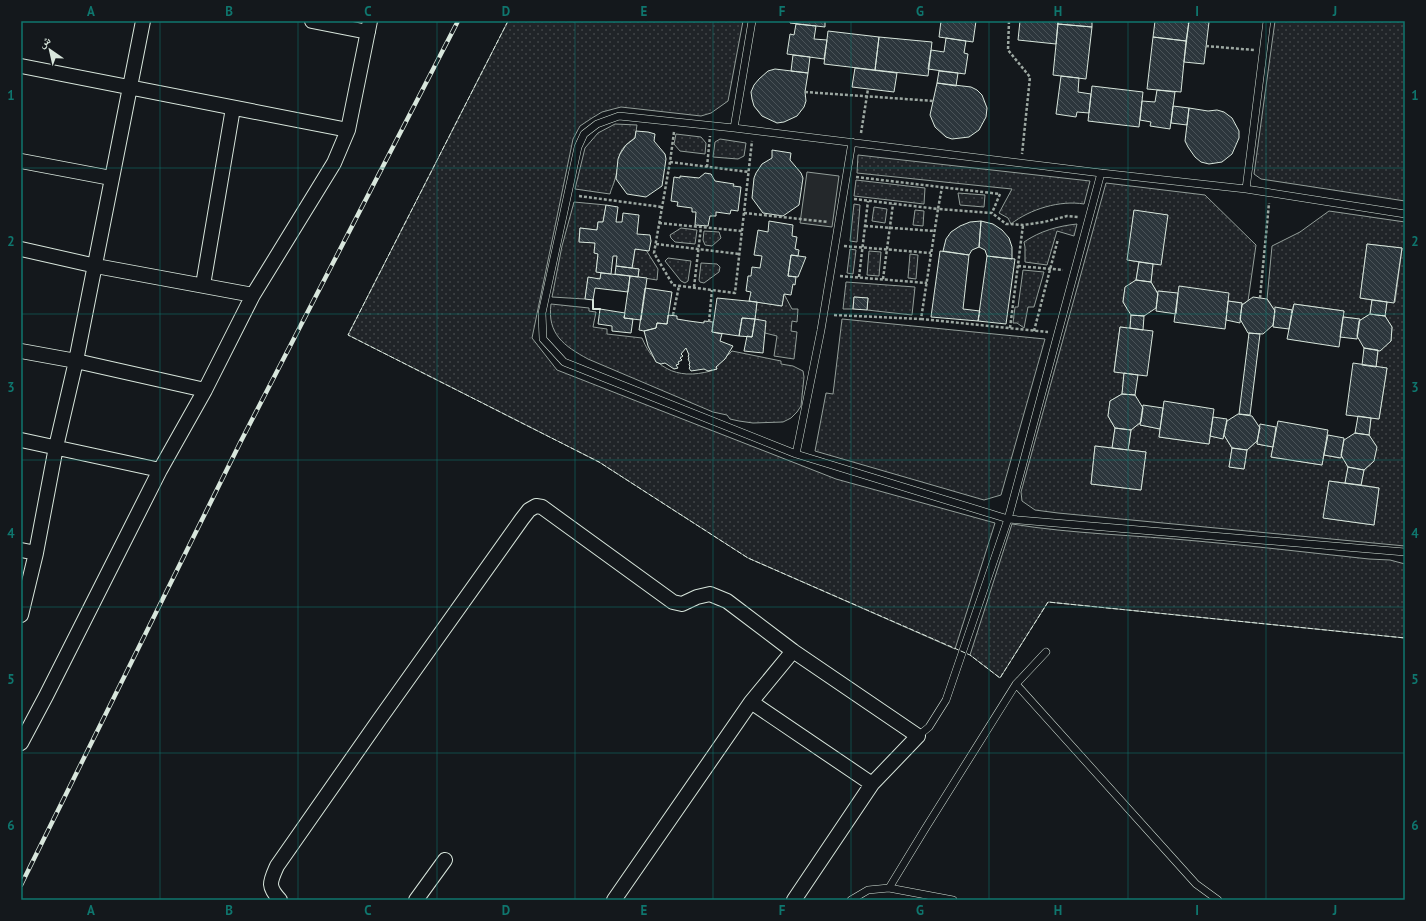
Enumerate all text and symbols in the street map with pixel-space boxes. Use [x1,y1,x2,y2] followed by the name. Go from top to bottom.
[87,3,95,20] text: A
[225,3,233,20] text: B
[364,3,372,20] text: C
[502,3,510,20] text: D
[641,3,648,20] text: E
[779,3,786,20] text: F
[916,3,924,20] text: G
[1054,3,1062,20] text: H
[1195,3,1199,20] text: I
[1332,3,1337,20] text: J
[30,30,70,70] north arrow
[36,32,54,52] text: ش
[7,87,15,104] text: 1
[1411,87,1419,104] text: 1
[7,233,15,250] text: 2
[1411,233,1419,250] text: 2
[7,379,15,396] text: 3
[1411,379,1419,396] text: 3
[7,525,15,542] text: 4
[1411,525,1419,542] text: 4
[7,671,15,688] text: 5
[1411,671,1419,688] text: 5
[7,817,15,834] text: 6
[1411,817,1419,834] text: 6
[87,902,95,919] text: A
[225,902,233,919] text: B
[364,902,372,919] text: C
[502,902,510,919] text: D
[641,902,648,919] text: E
[779,902,786,919] text: F
[916,902,924,919] text: G
[1054,902,1062,919] text: H
[1195,902,1199,919] text: I
[1332,902,1337,919] text: J

